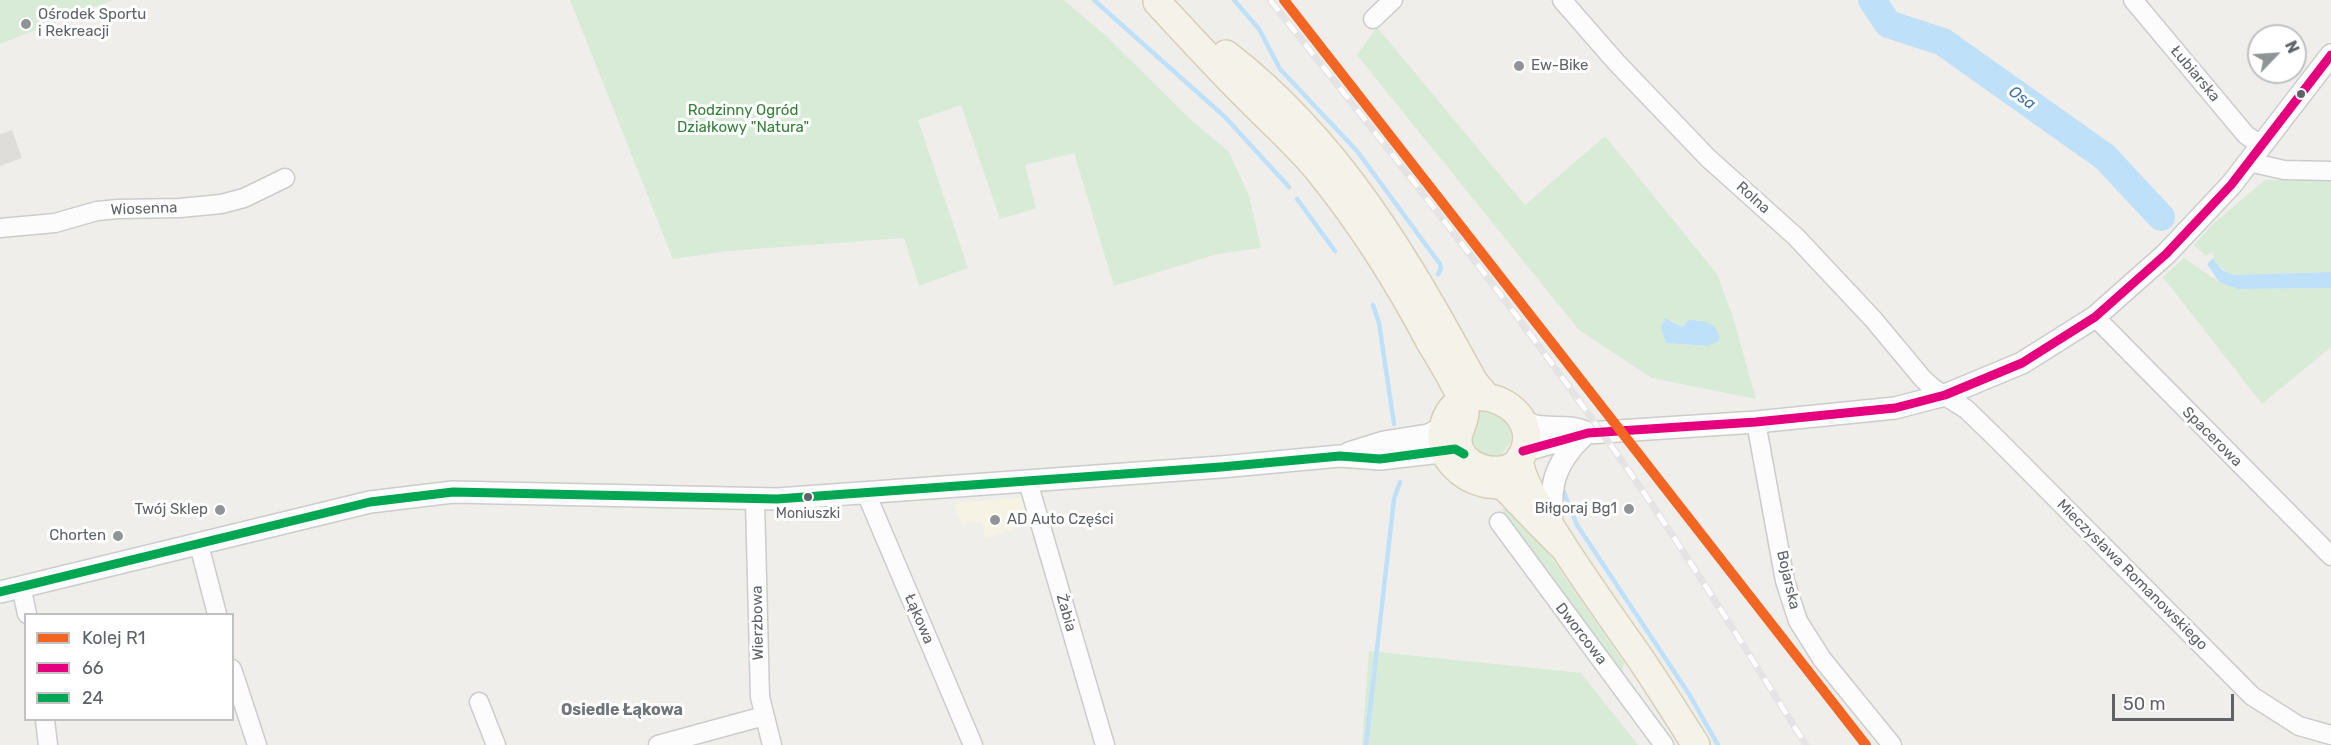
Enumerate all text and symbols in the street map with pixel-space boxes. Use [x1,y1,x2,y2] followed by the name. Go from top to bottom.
[38,6,146,41] place label: Ośrodek Sportu i Rekreacji
[19,17,33,31] marker: Ośrodek Sportu i Rekreacji
[2247,24,2307,84] north arrow
[2281,38,2303,56] text: N
[2166,42,2224,106] street label: Łubiarska
[1531,57,1588,75] place label: Ew-Bike
[1512,59,1526,73] marker: Ew-Bike
[2005,82,2039,114] water label: Osa
[2295,88,2307,100] unlabelled marker
[677,102,809,137] park label: Rodzinny Ogród Działkowy "Natura"
[1732,178,1774,218] street label: Rolna
[110,199,178,219] street label: Wiosenna
[2178,403,2246,471] street label: Spacerowa
[802,491,814,503] marker: Moniuszki
[2053,496,2211,654] street label: Mieczysława Romanowskiego
[1535,500,1617,518] place label: Biłgoraj Bg1
[134,501,208,519] place label: Twój Sklep
[1622,502,1636,516] marker: Biłgoraj Bg1
[213,503,227,517] marker: Twój Sklep
[776,506,840,522] place label: Moniuszki
[1007,511,1114,529] place label: AD Auto Części
[988,513,1002,527] marker: AD Auto Części
[49,527,106,545] place label: Chorten
[111,529,125,543] marker: Chorten
[1772,549,1804,611] street label: Bojarska
[748,585,768,661] street label: Wierzbowa
[900,591,938,647] street label: Łąkowa
[1052,592,1080,634] street label: Żabia
[1551,600,1611,668] street label: Dworcowa
[24,613,234,721] legend
[82,627,146,649] text: Kolej R1
[82,657,104,679] text: 66
[2115,682,2236,720] scale bar
[82,687,104,709] text: 24
[2123,693,2166,715] text: 50 m
[561,700,683,720] district label: Osiedle Łąkowa

